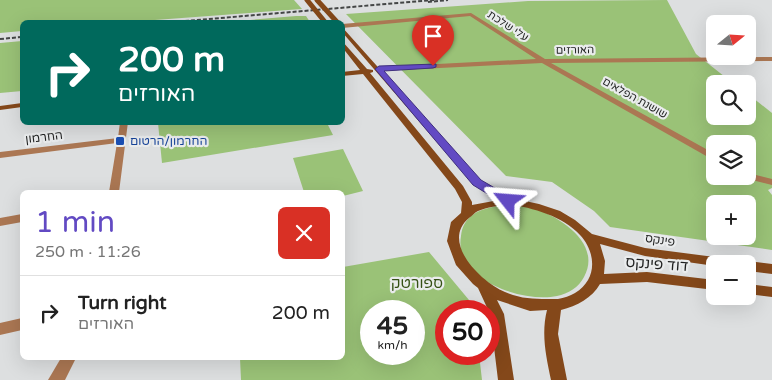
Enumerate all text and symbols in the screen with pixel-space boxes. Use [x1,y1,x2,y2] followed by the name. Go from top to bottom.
[485,8,531,44] street label: עלי שלכת
[412,15,454,66] pin
[706,15,756,65] north arrow
[706,15,756,305] map controls
[419,22,447,50] icon: arrive
[118,39,225,81] text: 200 m
[35,40,100,105] icon: right
[556,43,594,57] street label: האורזים
[600,75,670,121] street label: שושנת הפלאים
[706,75,756,125] button: search
[118,81,195,107] text: האורזים
[24,128,64,146] street label: החרמון
[130,134,208,148] place label: החרמון/הרטום
[114,135,126,147] marker: החרמון/הרטום
[706,135,756,185] button: layers
[481,174,533,226] position arrow
[706,195,756,245] button: +
[35,204,115,241] text: 1 min
[278,207,330,259] button: close
[644,231,676,249] street label: פינקס
[35,242,141,262] text: 250 m · 11:26
[625,253,689,275] street label: דוד פינקס
[706,255,756,305] button: −
[391,274,443,292] park label: ספורטק
[78,292,166,314] text: Turn right
[35,299,63,327] icon: right
[435,300,500,365] speed limit sign: 50
[272,302,330,324] text: 200 m
[377,311,408,341] text: 45
[78,314,134,334] text: האורזים
[377,338,408,352] text: km/h

